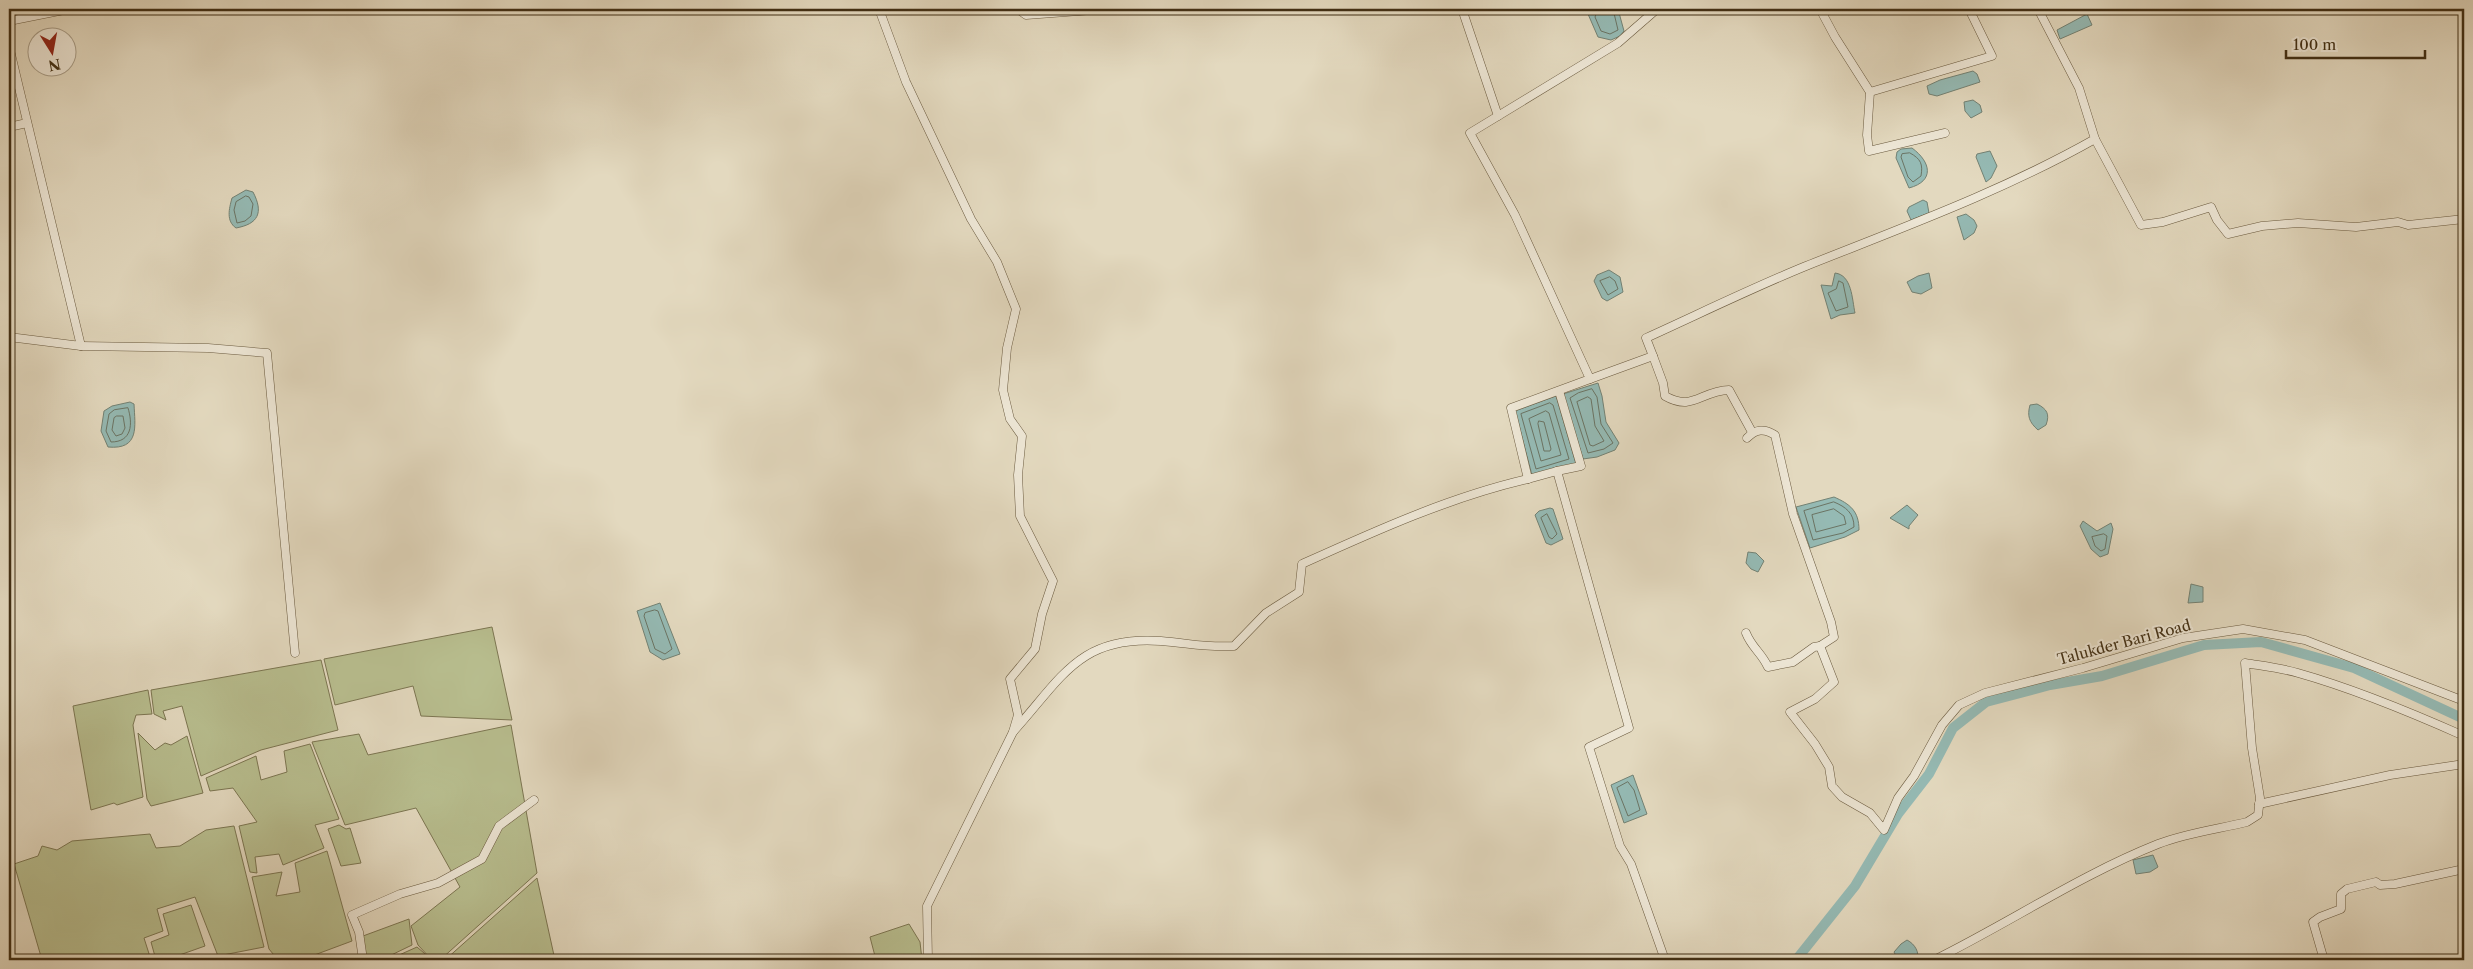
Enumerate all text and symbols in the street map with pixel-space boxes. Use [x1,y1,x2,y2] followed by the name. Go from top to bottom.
[28,28,78,78] north arrow
[2286,28,2424,60] scale bar
[2293,35,2336,54] text: 100 m
[47,55,62,75] text: N
[2055,615,2193,669] street label: Talukder Bari Road

